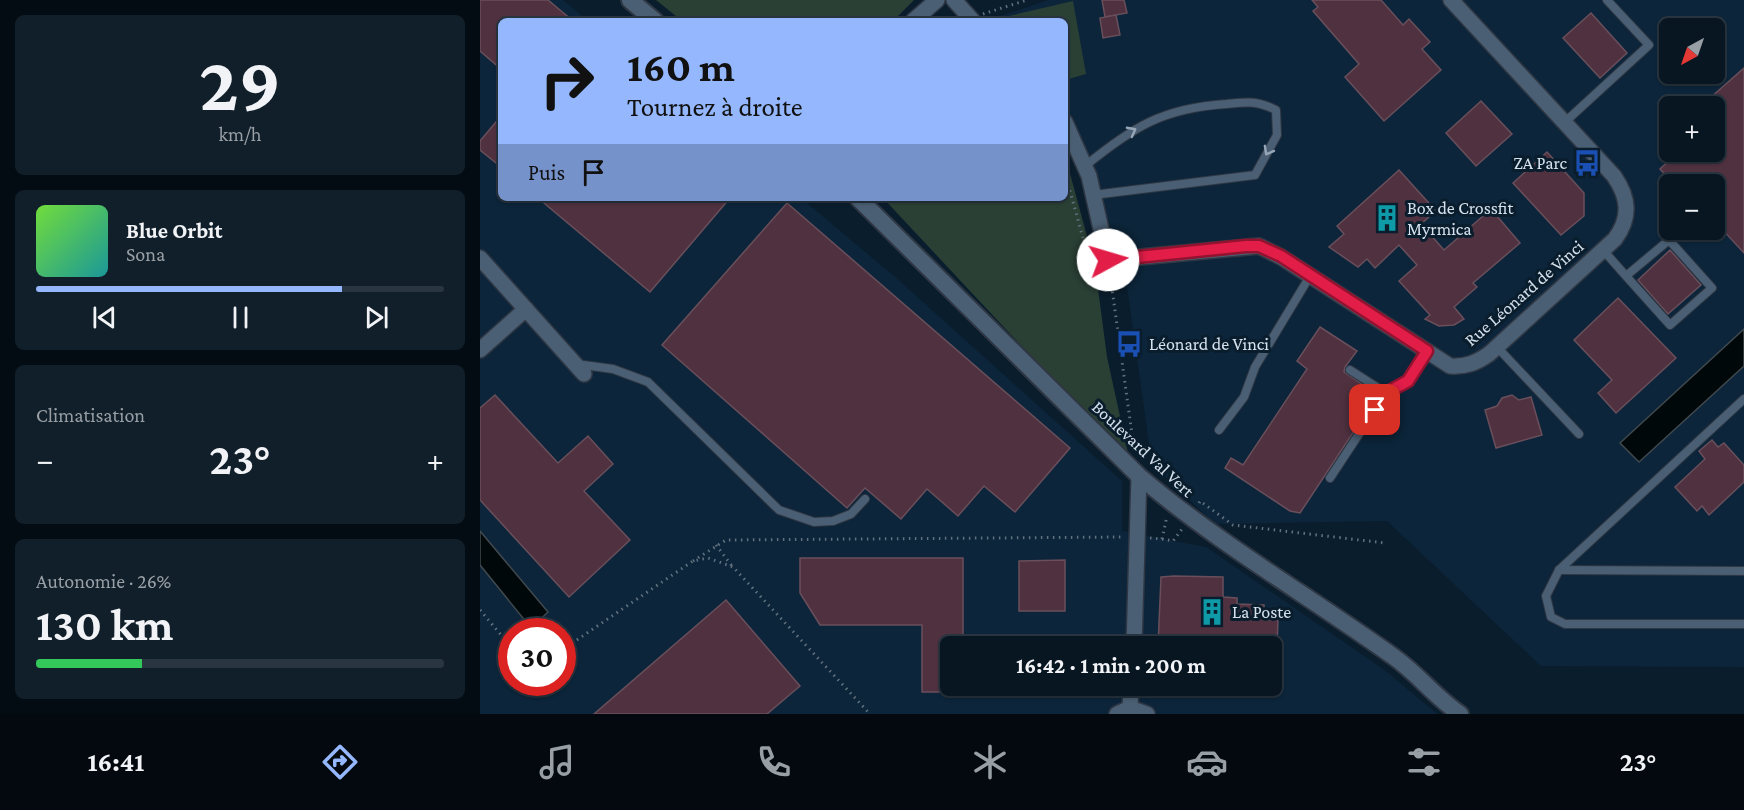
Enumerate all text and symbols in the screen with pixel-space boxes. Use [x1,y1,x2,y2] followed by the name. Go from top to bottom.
[1659,18,1725,84] north arrow
[1659,18,1725,240] map controls
[199,40,281,127] text: 29
[528,42,606,120] icon: right
[627,43,735,90] text: 160 m
[627,92,803,122] text: Tournez à droite
[1659,96,1725,162] button: +
[218,123,262,145] text: km/h
[1125,127,1136,138] one-way arrow
[1264,145,1275,155] one-way arrow
[1572,148,1602,178] bus stop icon: ZA Parc
[1513,153,1568,173] place label: ZA Parc
[577,156,610,189] icon: arrive
[528,160,565,185] text: Puis
[1659,174,1725,240] button: −
[1407,198,1514,239] place label: Box de Crossfit Myrmica
[1372,203,1402,233] building icon: Box de Crossfit Myrmica
[126,218,222,243] text: Blue Orbit
[1076,228,1140,292] position arrow
[1461,236,1588,350] street label: Rue Léonard de Vinci
[126,243,165,265] text: Sona
[88,301,121,334] icon: previous
[224,301,257,334] icon: pause
[360,301,393,334] icon: next
[1114,329,1144,359] bus stop icon: Léonard de Vinci
[1149,334,1269,354] place label: Léonard de Vinci
[1349,384,1400,435] pin
[1358,393,1391,426] icon: arrive
[1088,397,1199,502] street label: Boulevard Val Vert
[36,404,145,426] text: Climatisation
[209,434,271,484] text: 23°
[36,441,53,478] text: −
[427,441,444,478] text: +
[36,570,171,592] text: Autonomie · 26%
[1197,597,1227,627] building icon: La Poste
[36,600,173,650] text: 130 km
[1232,602,1291,622] place label: La Poste
[498,618,576,696] speed limit sign: 30
[1016,653,1206,678] text: 16:42 · 1 min · 200 m
[319,741,361,783] icon: directions
[536,741,578,783] icon: music
[753,741,795,783] icon: phone
[969,741,1011,783] icon: climate
[1186,741,1228,783] icon: car
[1403,741,1445,783] icon: filters
[87,747,144,777] text: 16:41
[1620,747,1657,777] text: 23°

